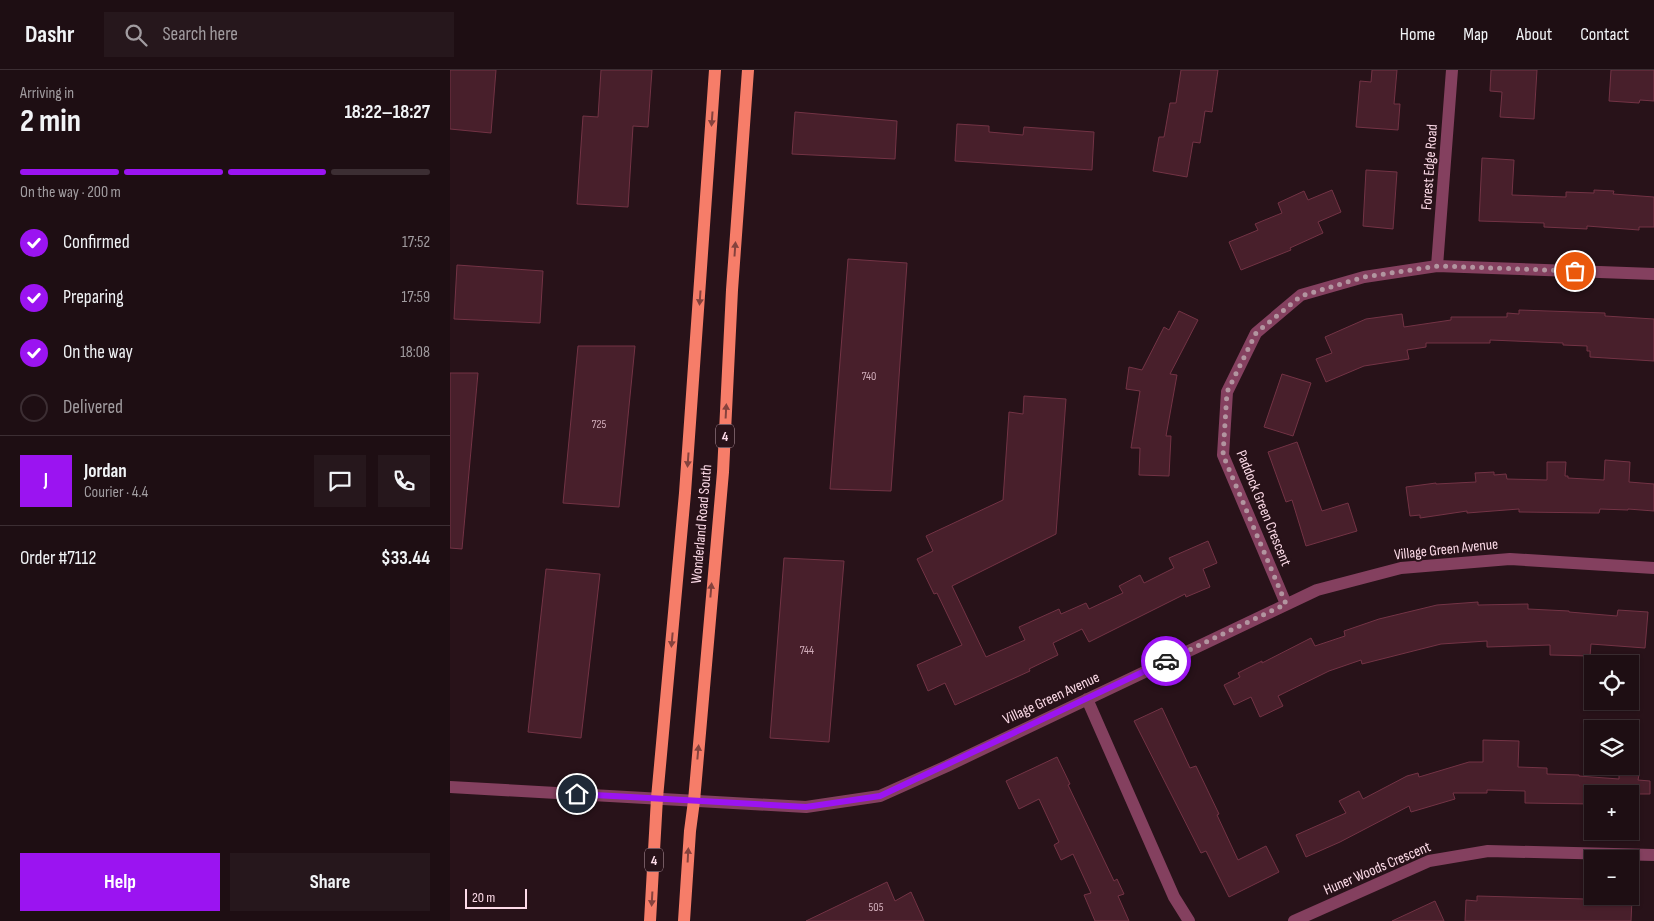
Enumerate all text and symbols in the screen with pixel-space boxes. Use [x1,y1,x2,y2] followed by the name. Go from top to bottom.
[104,12,454,57] search box
[25,20,74,49] text: Dashr
[122,21,150,49] icon: search
[162,23,238,46] text: Search here
[1400,24,1435,45] text: Home
[1463,24,1488,45] text: Map
[1516,24,1552,45] text: About
[1580,24,1629,45] text: Contact
[20,84,74,103] text: Arriving in
[344,101,430,124] text: 18:22–18:27
[20,102,81,141] text: 2 min
[707,111,715,127] one-way arrow
[1417,124,1442,211] street label: Forest Edge Road
[20,183,121,202] text: On the way · 200 m
[20,229,48,257] icon: check
[63,231,130,254] text: Confirmed
[402,233,430,252] text: 17:52
[732,241,740,257] one-way arrow
[1554,250,1596,292] pin
[1561,257,1589,285] icon: bag
[20,284,48,312] icon: check
[63,286,124,309] text: Preparing
[402,288,430,307] text: 17:59
[695,291,703,307] one-way arrow
[20,339,48,367] icon: check
[63,341,133,364] text: On the way
[400,343,430,362] text: 18:08
[862,369,876,384] house number: 740
[63,396,123,419] text: Delivered
[722,403,730,419] one-way arrow
[592,417,606,432] house number: 725
[716,424,734,448] road number: 4
[1232,448,1296,569] street label: Paddock Green Crescent
[683,453,691,469] one-way arrow
[314,455,366,507] button: chat
[378,455,430,507] button: phone
[84,460,127,483] text: Jordan
[687,464,716,584] street label: Wonderland Road South
[44,469,48,492] text: J
[84,483,148,502] text: Courier · 4.4
[1393,535,1499,564] street label: Village Green Avenue
[20,547,96,570] text: Order #7112
[381,547,430,570] text: $33.44
[708,582,716,598] one-way arrow
[668,632,676,648] one-way arrow
[1141,636,1191,686] courier
[800,643,814,658] house number: 744
[1152,647,1180,675] icon: car
[1584,655,1639,905] map controls
[1584,655,1639,710] button: locate
[1000,668,1103,729] street label: Village Green Avenue
[1584,720,1639,775] button: layers
[694,744,702,760] one-way arrow
[556,773,598,815] pin
[563,780,591,808] icon: home
[1584,785,1639,840] button: +
[1321,837,1434,900] street label: Huner Woods Crescent
[685,847,693,863] one-way arrow
[645,848,663,872] road number: 4
[1584,850,1639,905] button: −
[20,853,220,911] button: Help
[230,853,430,911] button: Share
[465,886,528,909] scale bar
[472,889,495,906] text: 20 m
[647,892,655,908] one-way arrow
[869,900,884,915] house number: 505

